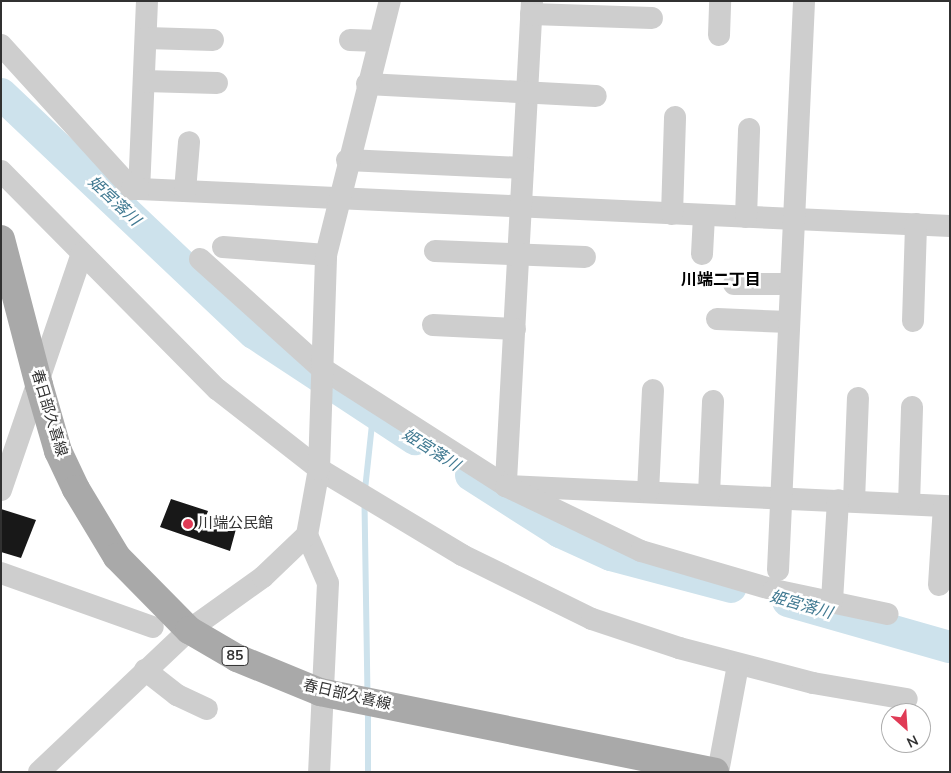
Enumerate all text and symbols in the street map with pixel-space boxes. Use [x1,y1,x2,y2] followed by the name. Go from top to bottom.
[84,172,144,230] water label: 姫宮落川
[681,270,761,290] district label: 川端二丁目
[27,367,71,459] street label: 春日部久喜線
[399,425,463,475] water label: 姫宮落川
[198,515,273,533] place label: 川端公民館
[182,518,194,530] marker: 川端公民館
[768,587,834,623] water label: 姫宮落川
[221,644,249,668] road number: 85
[301,676,393,714] street label: 春日部久喜線
[881,703,931,753] north arrow
[903,730,921,752] text: N

